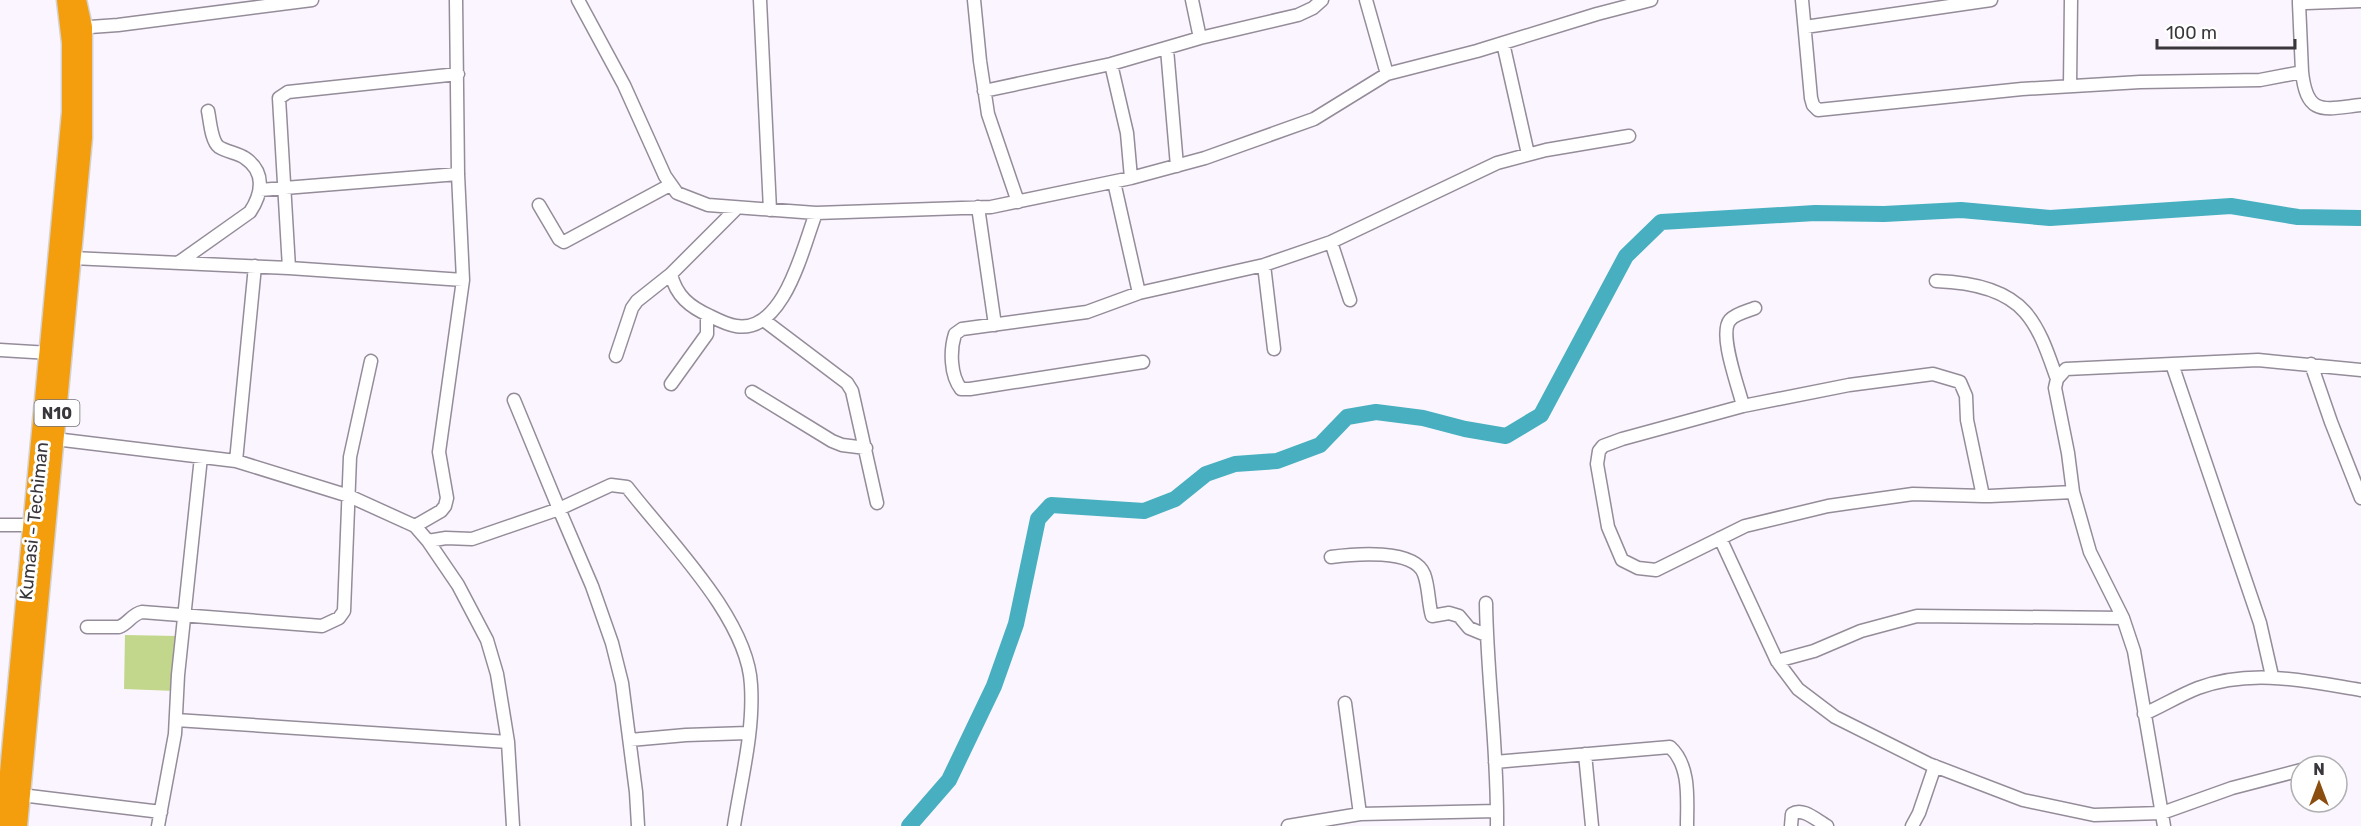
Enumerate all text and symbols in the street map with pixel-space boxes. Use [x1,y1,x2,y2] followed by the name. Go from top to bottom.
[2157,12,2295,50] scale bar
[2166,22,2217,44] text: 100 m
[34,400,80,426] road number: N10
[15,441,53,601] street label: Kumasi - Techiman
[2289,754,2349,814] north arrow
[2313,760,2325,779] text: N

